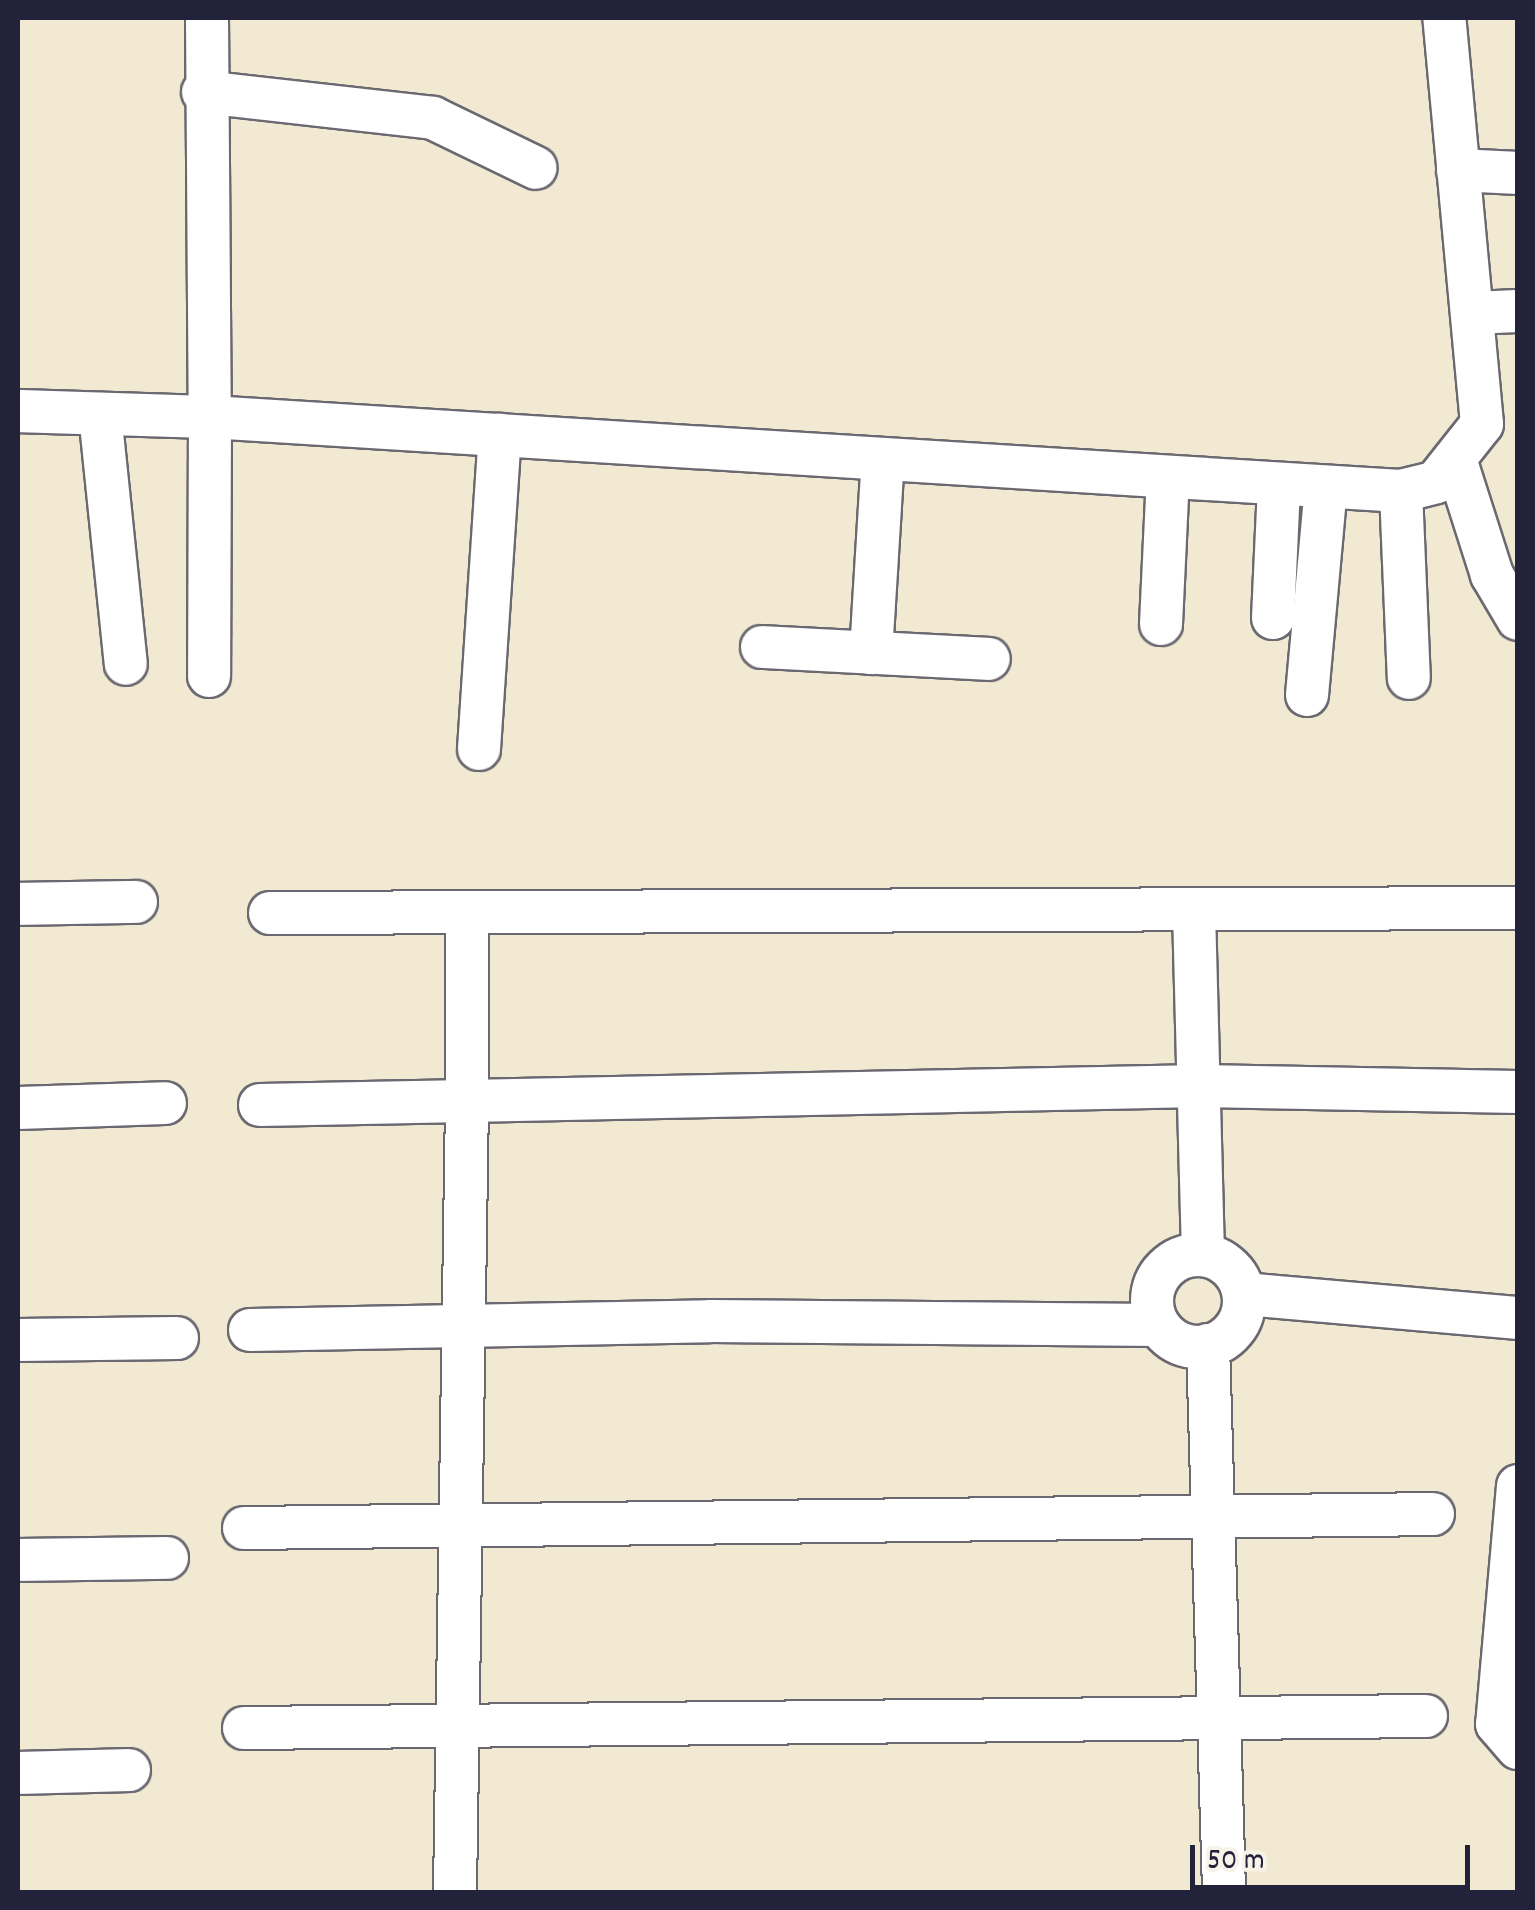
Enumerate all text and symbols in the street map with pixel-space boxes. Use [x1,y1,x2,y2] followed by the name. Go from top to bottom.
[1195,1825,1475,1887] scale bar
[1207,1841,1265,1884] text: 50 m

